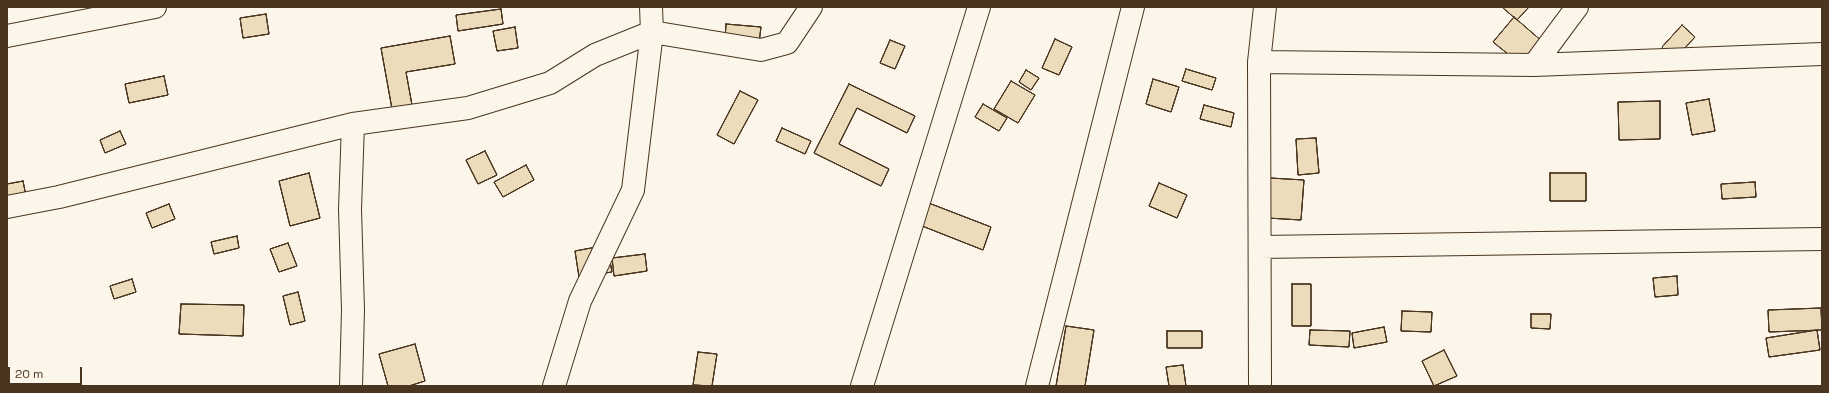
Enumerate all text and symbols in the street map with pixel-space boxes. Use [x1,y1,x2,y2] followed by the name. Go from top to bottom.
[10,359,84,385] scale bar
[15,366,43,382] text: 20 m

